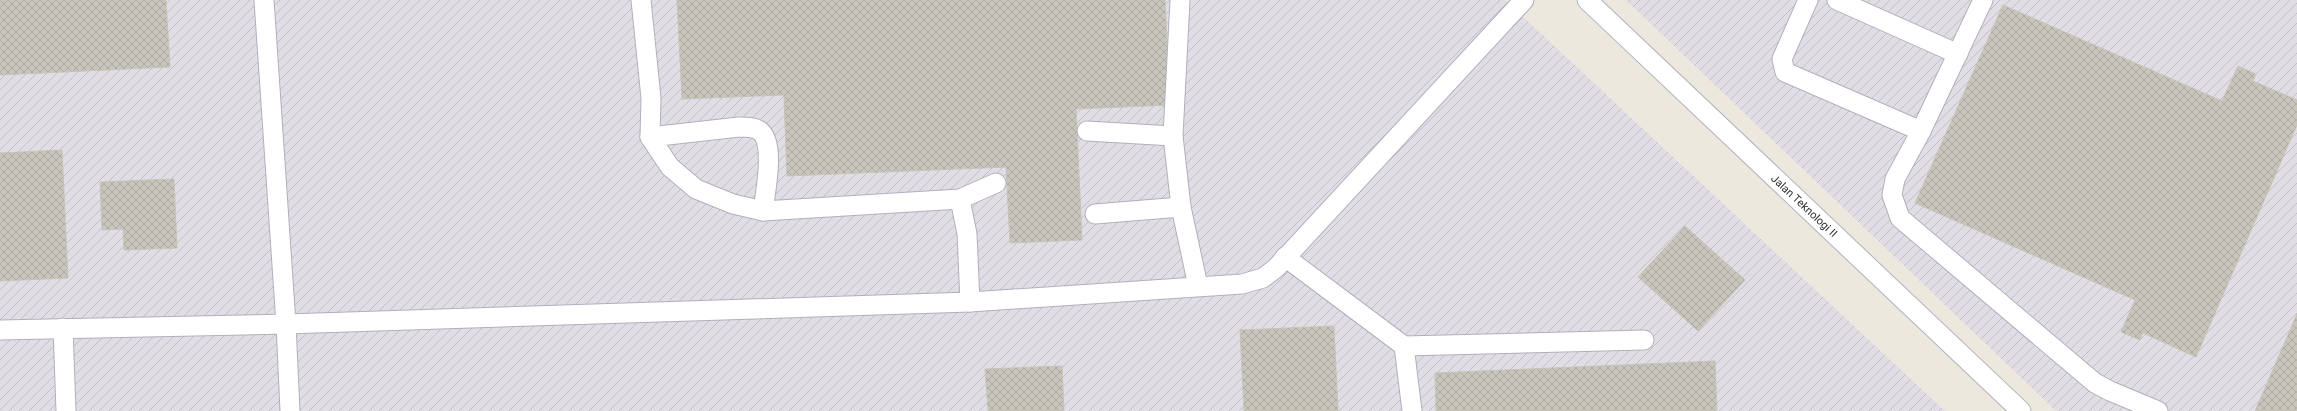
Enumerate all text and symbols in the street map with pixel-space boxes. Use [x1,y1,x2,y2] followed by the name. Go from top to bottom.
[1768,172,1840,240] street label: Jalan Teknologi II

